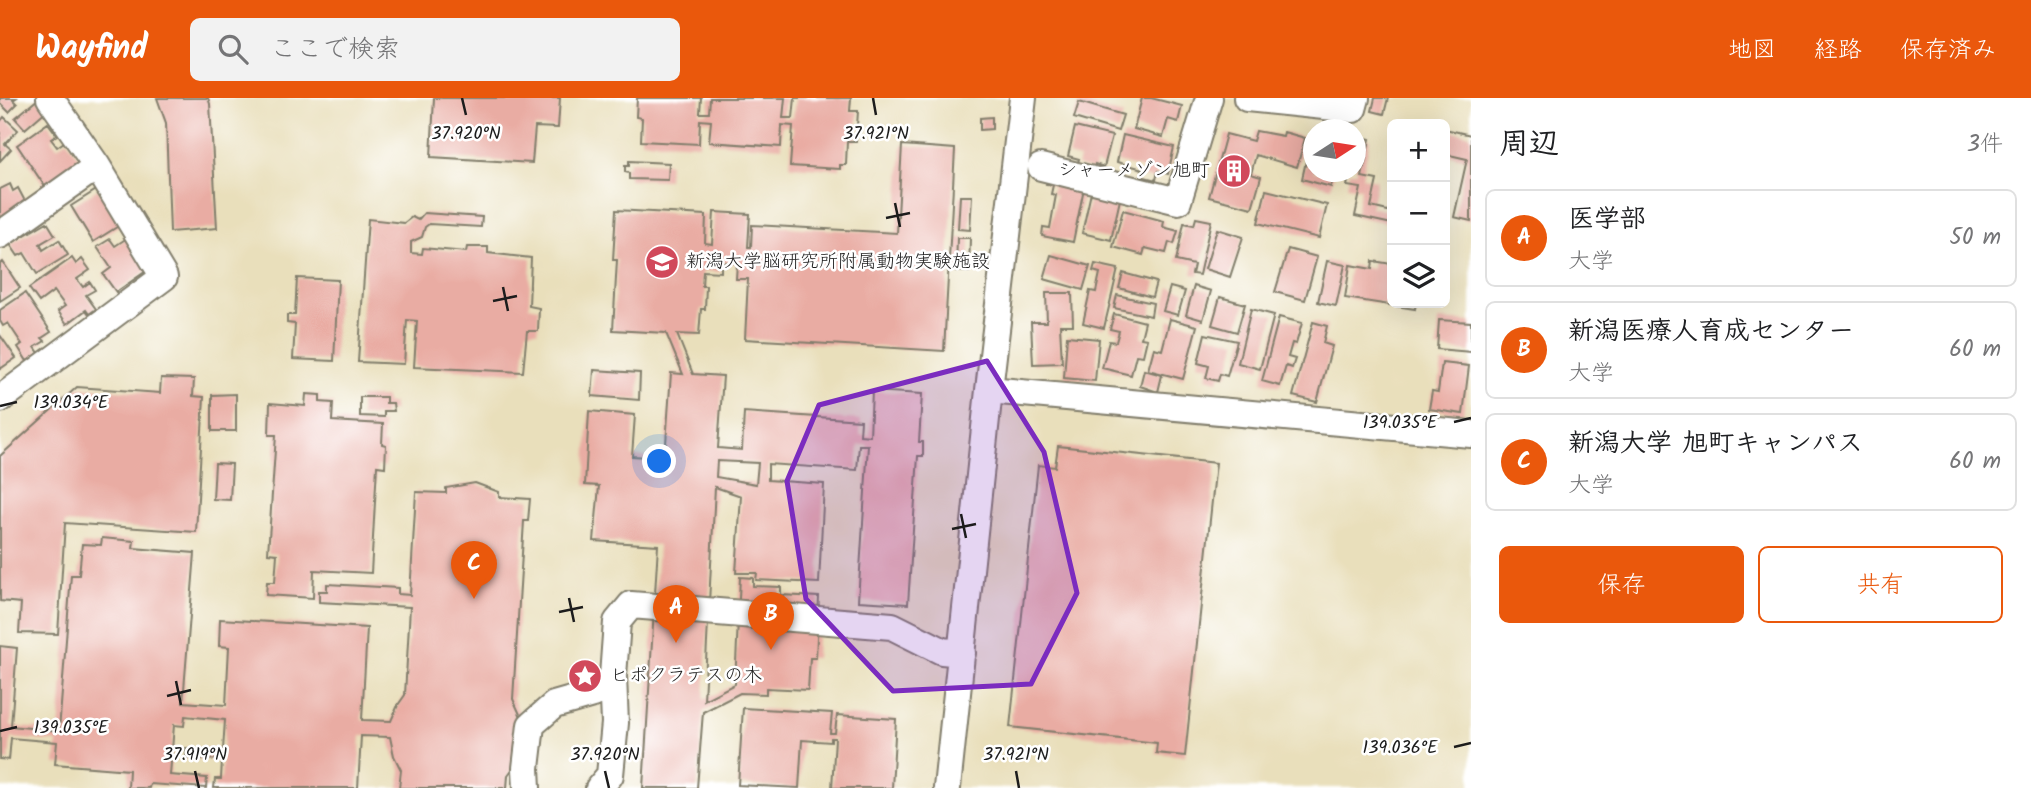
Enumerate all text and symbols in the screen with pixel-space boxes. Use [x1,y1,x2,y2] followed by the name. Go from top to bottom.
[190,18,680,81] search box
[35,23,148,76] text: Wayfind
[270,29,400,71] text: ここで検索
[214,30,252,68] icon: search
[1728,31,1776,70] text: 地図
[1814,31,1862,70] text: 経路
[1900,31,1996,70] text: 保存済み
[1303,119,1366,182] north arrow
[1387,119,1450,308] map controls
[1387,119,1450,182] button: +
[431,120,501,149] text: 37.920°N
[843,120,909,149] text: 37.921°N
[1499,121,1559,169] text: 周辺
[1967,127,2003,163] text: 3件
[1215,152,1253,190] building icon: シャーメゾン旭町
[1058,156,1210,186] place label: シャーメゾン旭町
[1387,182,1450,245] button: −
[1568,199,1646,241] text: 医学部
[1517,220,1531,256] text: A
[1950,220,2001,256] text: 50 m
[643,243,681,281] school or university icon: 新潟大学脳研究所附属動物実験施設
[1568,244,1614,280] text: 大学
[1387,245,1450,308] button: layers
[686,247,990,277] place label: 新潟大学脳研究所附属動物実験施設
[1568,311,1854,353] text: 新潟医療人育成センター
[1517,332,1531,368] text: B
[1949,332,2001,368] text: 60 m
[1568,356,1614,392] text: 大学
[34,389,109,418] text: 139.034°E
[1363,409,1438,438] text: 139.035°E
[1568,423,1863,465] text: 新潟大学 旭町キャンパス
[642,444,676,478] your location
[1517,444,1531,480] text: C
[1949,444,2001,480] text: 60 m
[1568,468,1614,504] text: 大学
[451,541,497,599] pin: C
[1499,546,1744,623] button: 保存
[1758,546,2003,623] button: 共有
[653,585,699,643] pin: A
[748,592,794,650] pin: B
[566,657,604,695] place icon: ヒポクラテスの木
[610,661,762,691] place label: ヒポクラテスの木
[34,714,109,743] text: 139.035°E
[1363,734,1438,763] text: 139.036°E
[163,741,227,770] text: 37.919°N
[570,741,640,770] text: 37.920°N
[983,741,1049,770] text: 37.921°N

